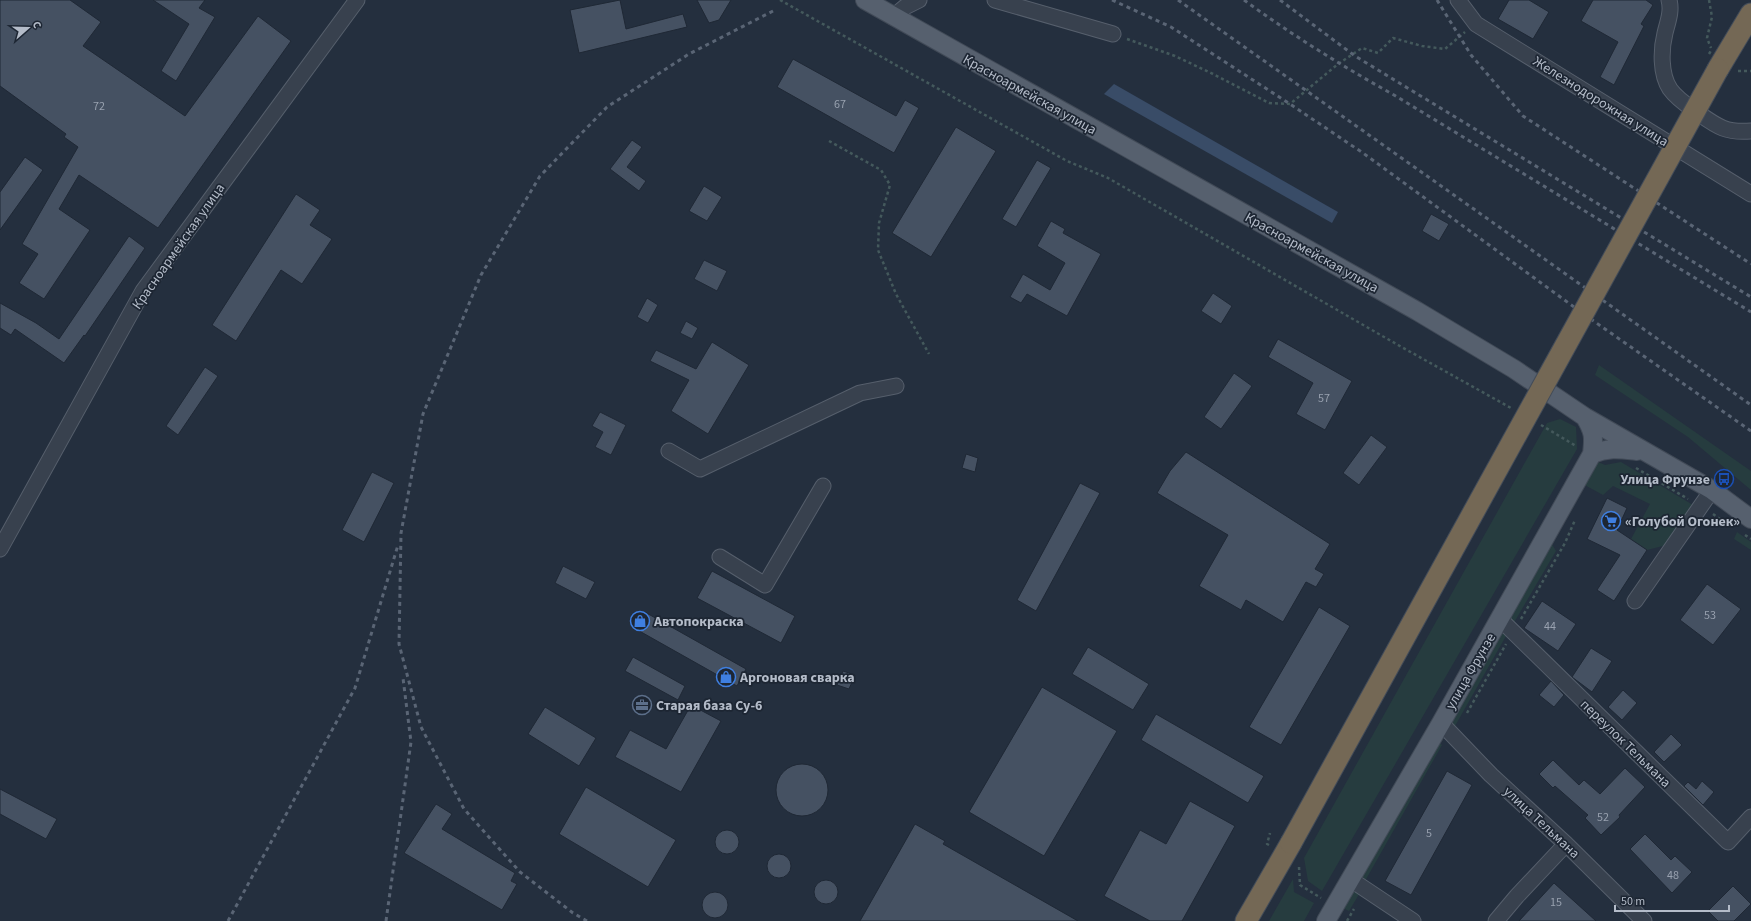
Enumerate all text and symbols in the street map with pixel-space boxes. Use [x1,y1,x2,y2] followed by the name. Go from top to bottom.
[8,8,48,48] north arrow
[29,19,45,31] text: С
[959,50,1100,140] street label: Красноармейская улица
[1529,52,1672,152] street label: Железнодорожная улица
[834,96,846,113] house number: 67
[93,98,105,115] house number: 72
[128,179,230,314] street label: Красноармейская улица
[1241,208,1382,298] street label: Красноармейская улица
[1318,390,1330,407] house number: 57
[1713,468,1735,490] bus stop icon: Улица Фрунзе
[1621,470,1710,490] place label: Улица Фрунзе
[1600,510,1622,532] supermarket icon: «Голубой Огонек»
[1625,512,1740,532] place label: «Голубой Огонек»
[1704,607,1716,624] house number: 53
[629,610,651,632] shop icon: Автопокраска
[653,612,744,632] place label: Автопокраска
[1544,618,1556,635] house number: 44
[1441,630,1501,713] street label: улица Фрунзе
[715,666,737,688] shop icon: Аргоновая сварка
[739,668,855,688] place label: Аргоновая сварка
[631,694,653,716] office icon: Старая база Су-6
[1575,695,1675,792] street label: переулок Тельмана
[656,696,762,716] place label: Старая база Су-6
[1499,782,1584,864] street label: улица Тельмана
[1597,809,1609,826] house number: 52
[1426,825,1432,842] house number: 5
[1667,867,1679,884] house number: 48
[1615,887,1729,913] scale bar
[1621,893,1645,910] text: 50 m
[1550,894,1562,911] house number: 15

